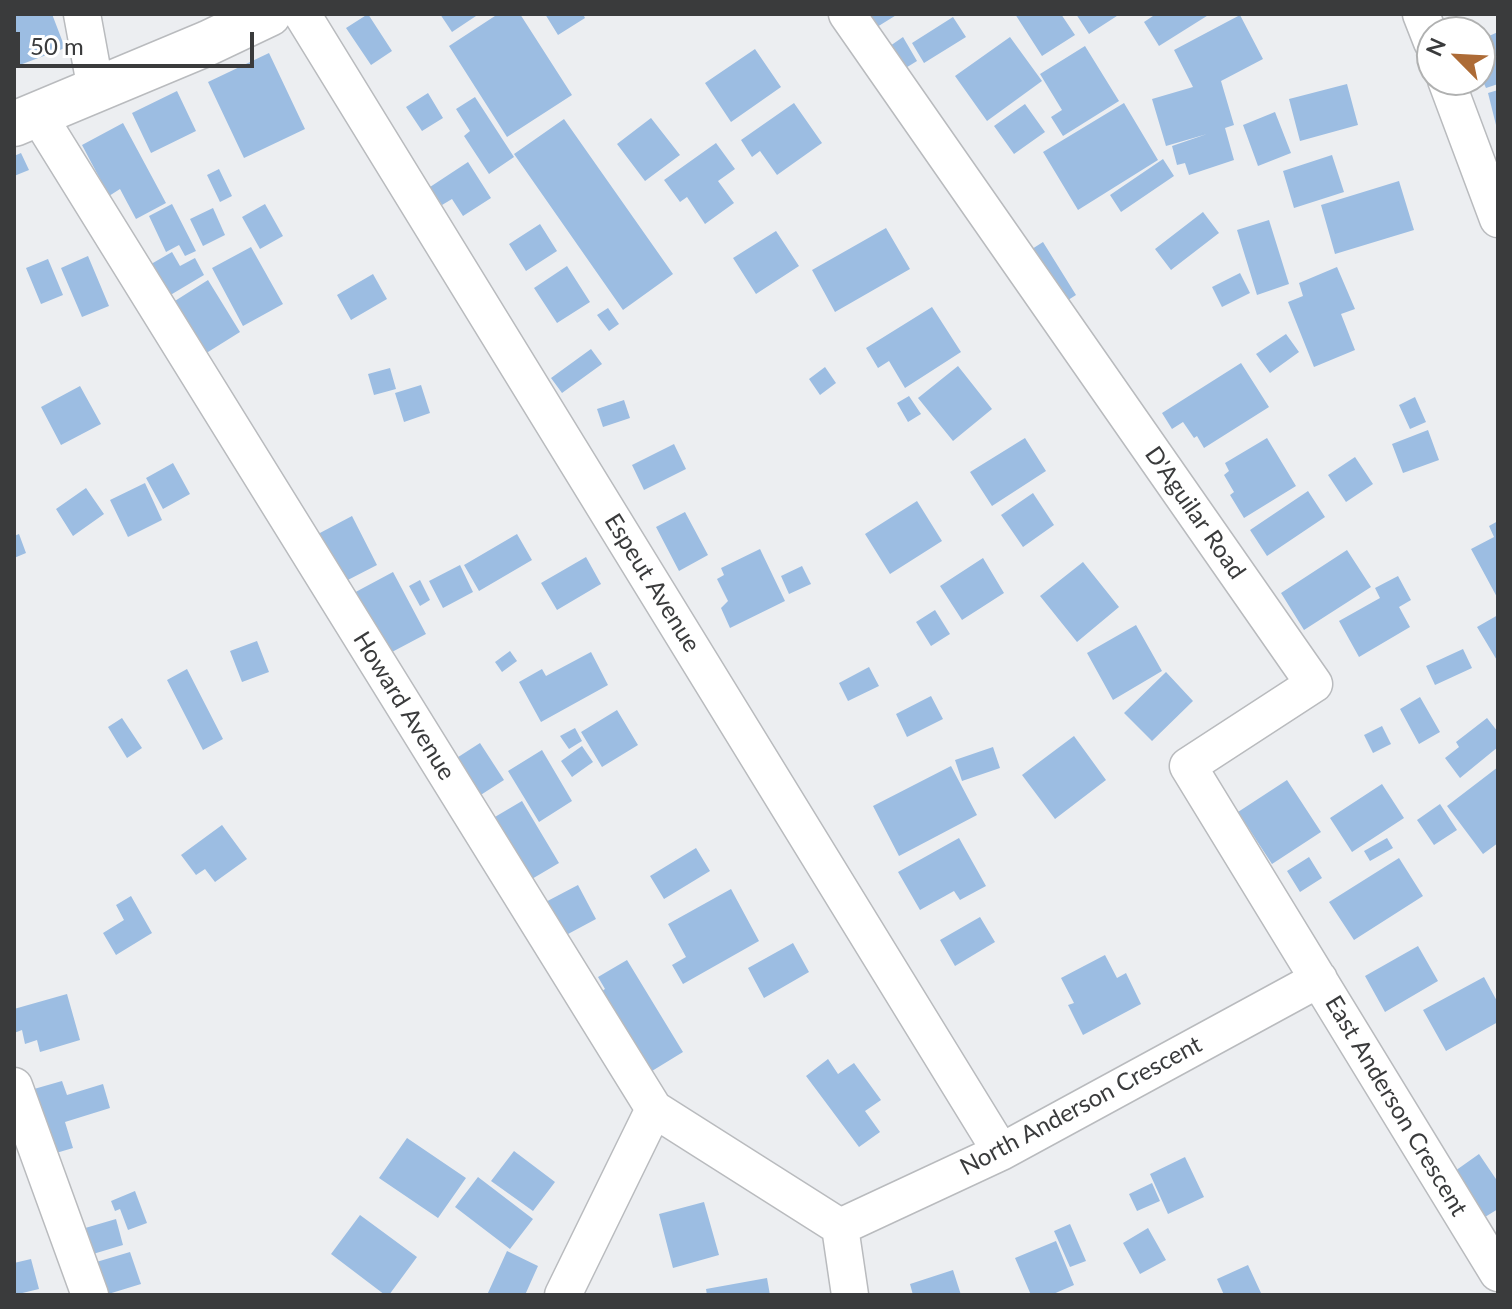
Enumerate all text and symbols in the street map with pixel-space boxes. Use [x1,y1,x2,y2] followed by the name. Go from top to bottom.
[20,16,258,66] scale bar
[1416,16,1496,96] north arrow
[30,31,84,60] text: 50 m
[1420,34,1451,60] text: N
[1139,441,1251,585] street label: D'Aguilar Road
[598,508,706,658] street label: Espeut Avenue
[347,627,461,785] street label: Howard Avenue
[1319,991,1473,1221] street label: East Anderson Crescent
[955,1030,1207,1182] street label: North Anderson Crescent

